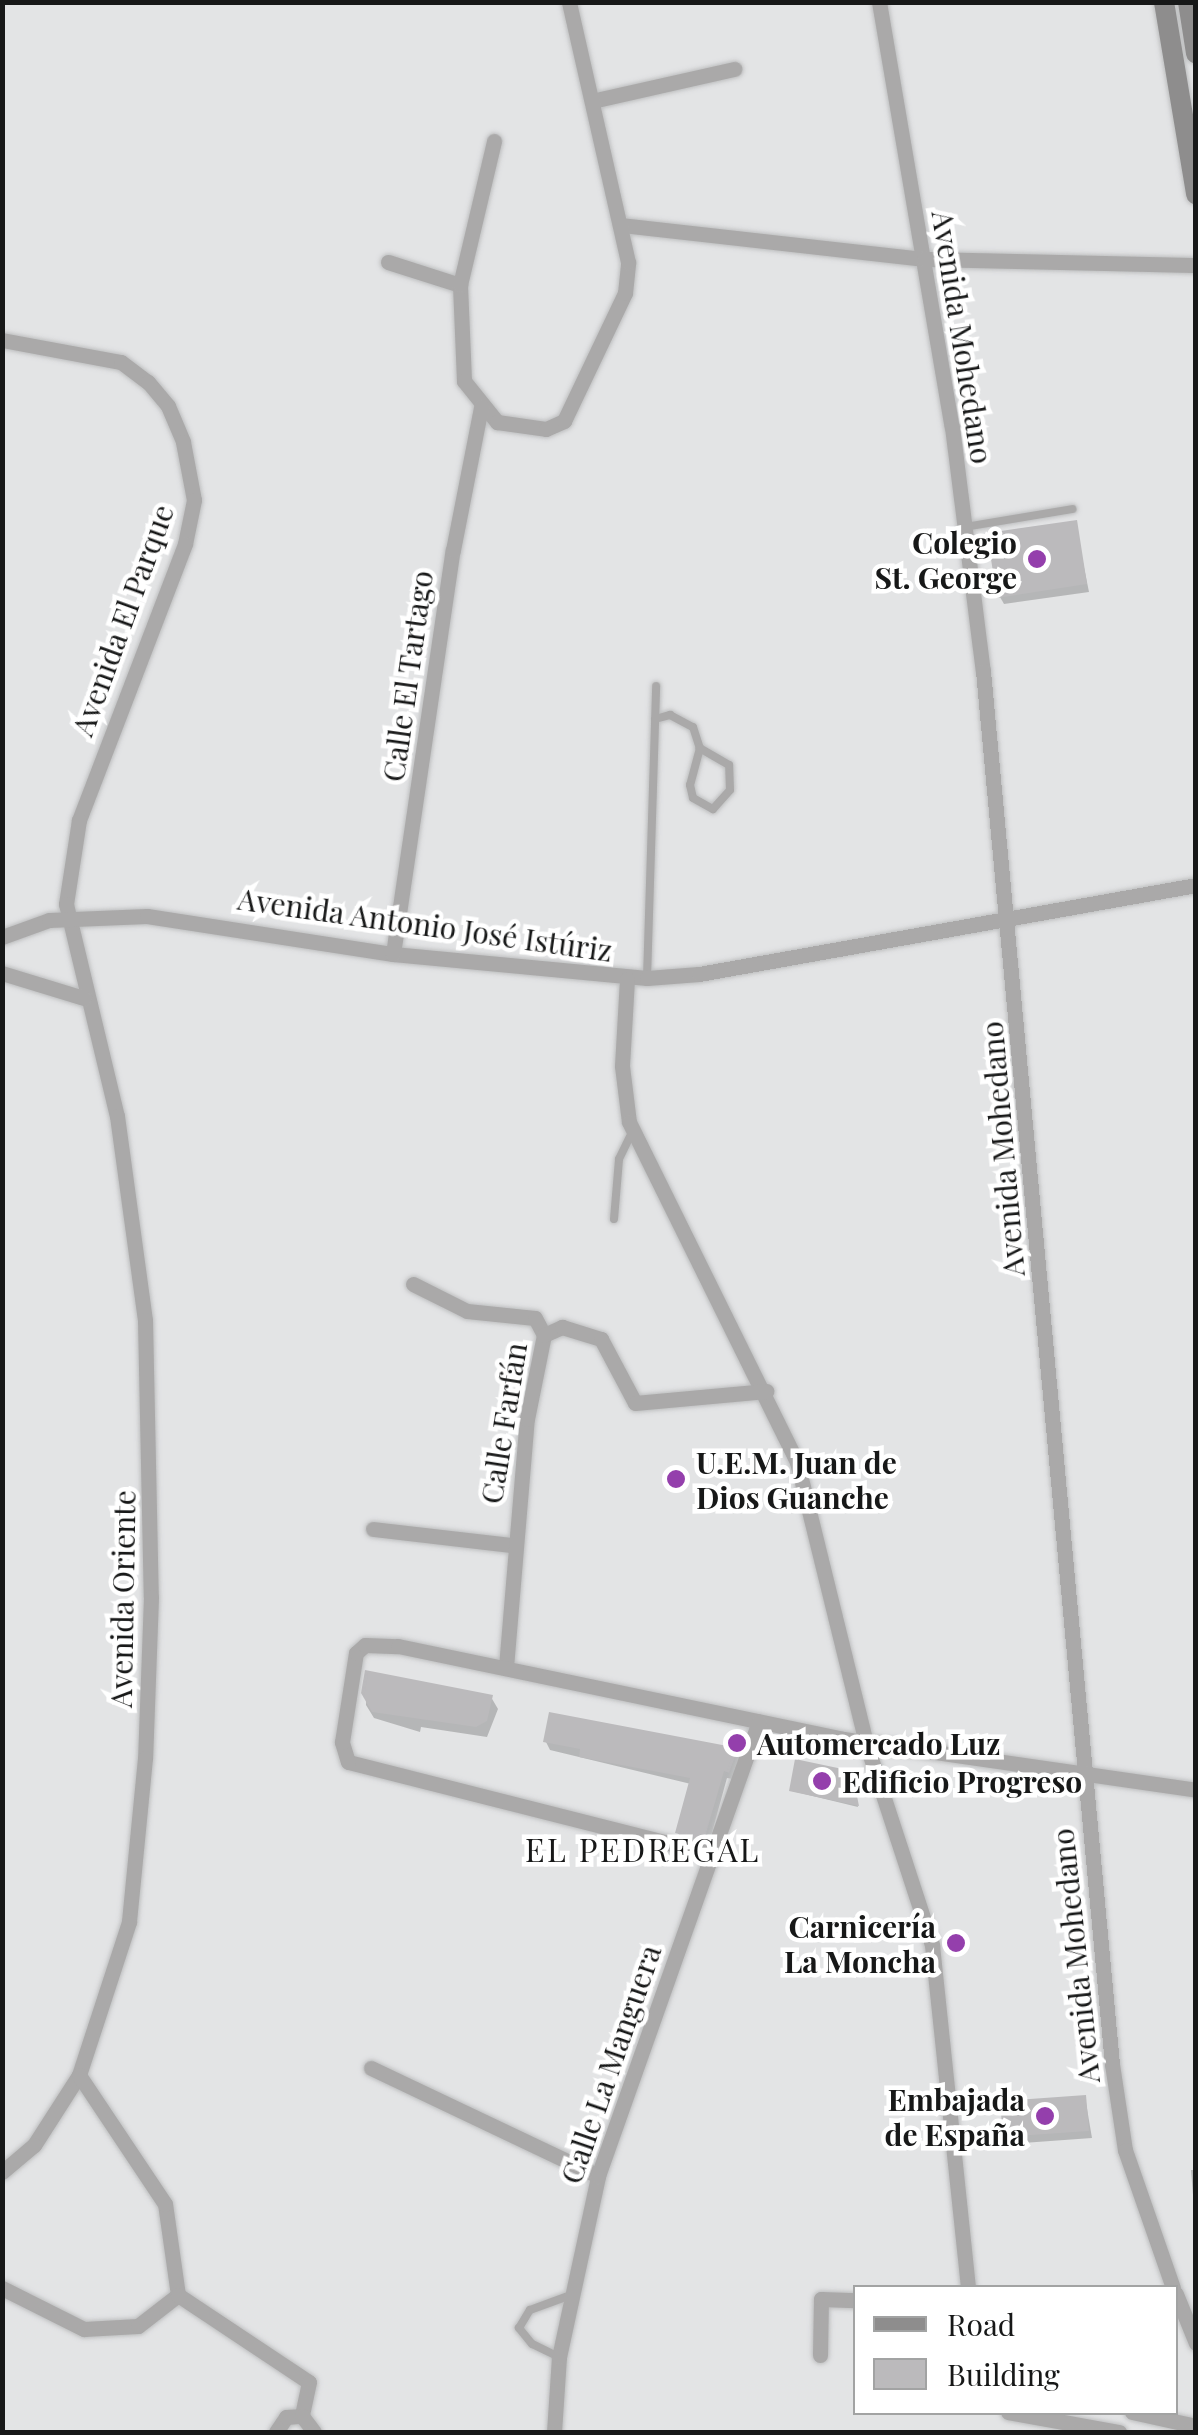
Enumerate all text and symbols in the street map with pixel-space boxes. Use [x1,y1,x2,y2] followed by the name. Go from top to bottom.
[925,208,1001,466] street label: Avenida Mohedano
[63,499,181,741] street label: Avenida El Parque
[874,524,1017,594] place label: Colegio St. George
[1026,548,1048,570] marker: Colegio St. George
[374,568,440,784] street label: Calle El Tartago
[235,880,615,968] street label: Avenida Antonio José Istúriz
[973,1020,1031,1278] street label: Avenida Mohedano
[472,1340,534,1506] street label: Calle Farfán
[696,1444,897,1514] place label: U.E.M. Juan de Dios Guanche
[665,1468,687,1490] marker: U.E.M. Juan de Dios Guanche
[102,1490,142,1708] street label: Avenida Oriente
[757,1725,1000,1761] place label: Automercado Luz
[726,1732,748,1754] marker: Automercado Luz
[842,1763,1082,1799] place label: Edificio Progreso
[811,1770,833,1792] marker: Edificio Progreso
[1044,1827,1106,2085] street label: Avenida Mohedano
[525,1830,761,1868] district label: EL PEDREGAL
[784,1908,936,1978] place label: Carnicería La Moncha
[945,1932,967,1954] marker: Carnicería La Moncha
[552,1940,668,2188] street label: Calle La Manguera
[885,2081,1025,2152] place label: Embajada de España
[1034,2105,1056,2127] marker: Embajada de España
[853,2285,1178,2415] legend
[947,2304,1015,2344] text: Road
[947,2354,1060,2394] text: Building

